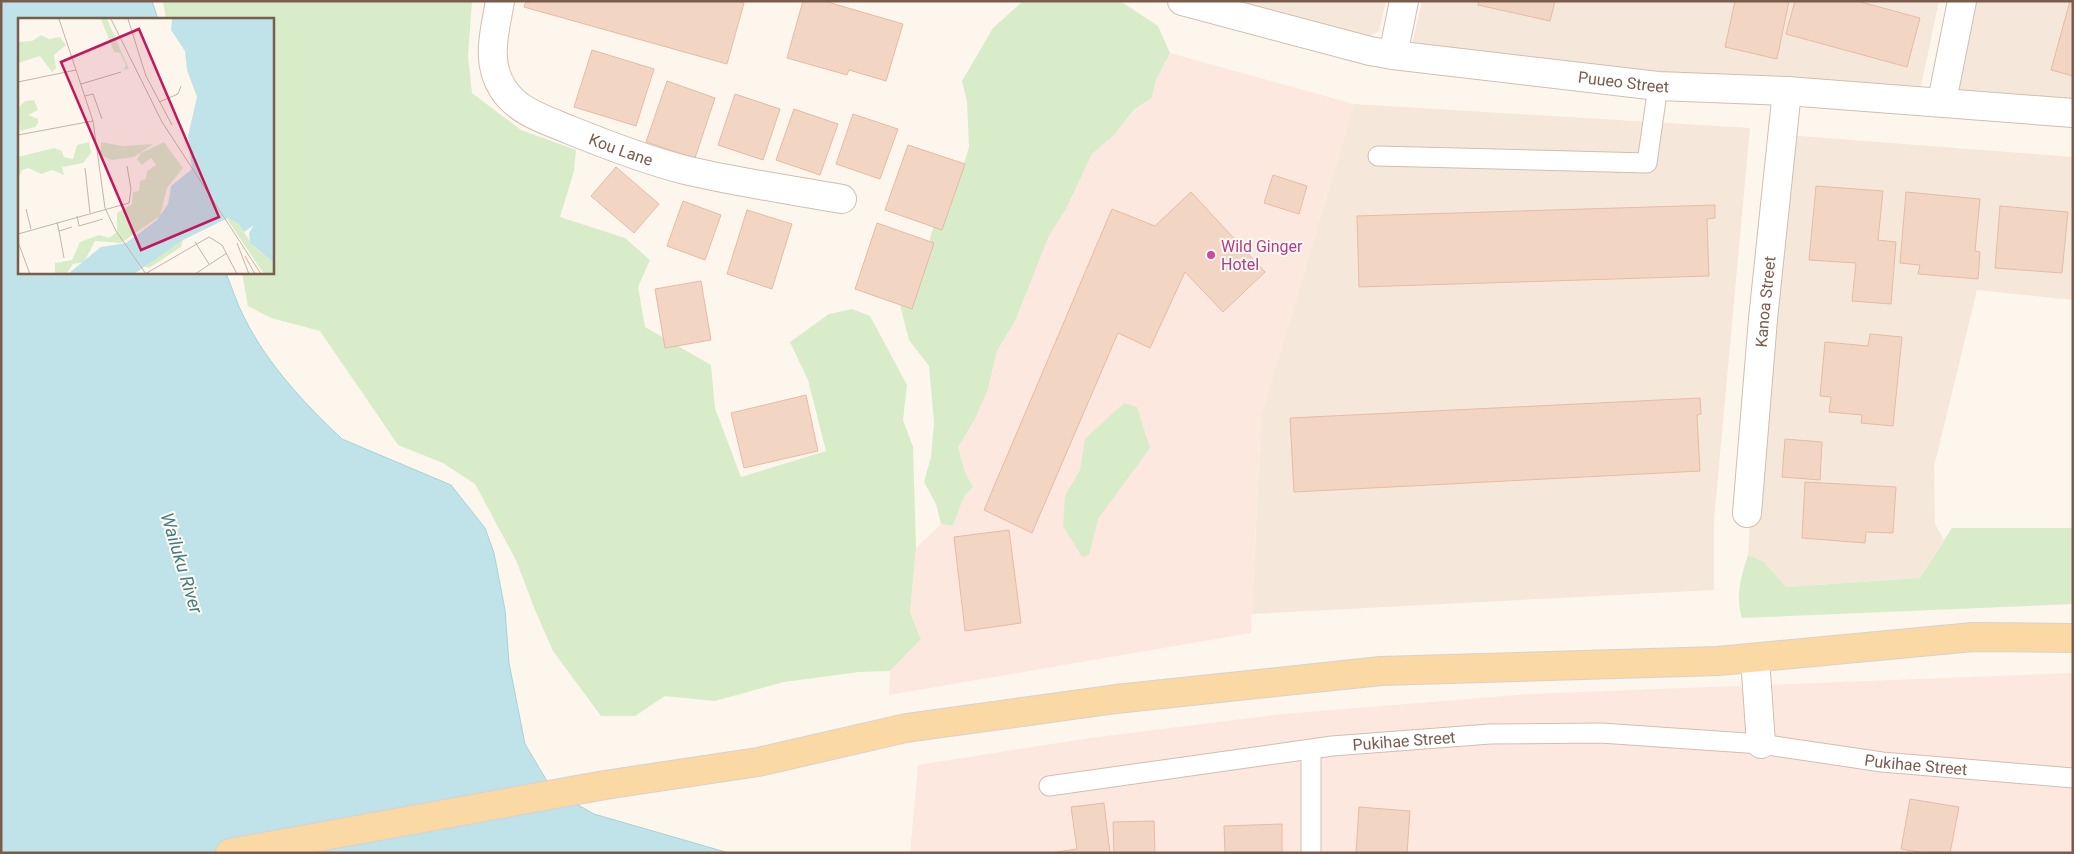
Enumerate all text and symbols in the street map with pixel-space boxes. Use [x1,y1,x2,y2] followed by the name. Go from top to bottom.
[18,18,274,274] inset map
[1577,67,1669,96] street label: Puueo Street
[586,129,655,170] street label: Kou Lane
[1221,237,1303,274] place label: Wild Ginger Hotel
[1205,249,1217,261] marker: Wild Ginger Hotel
[1751,255,1779,348] street label: Kanoa Street
[157,510,208,617] water label: Wailuku River
[1352,727,1456,754] street label: Pukihae Street
[1863,750,1968,779] street label: Pukihae Street

